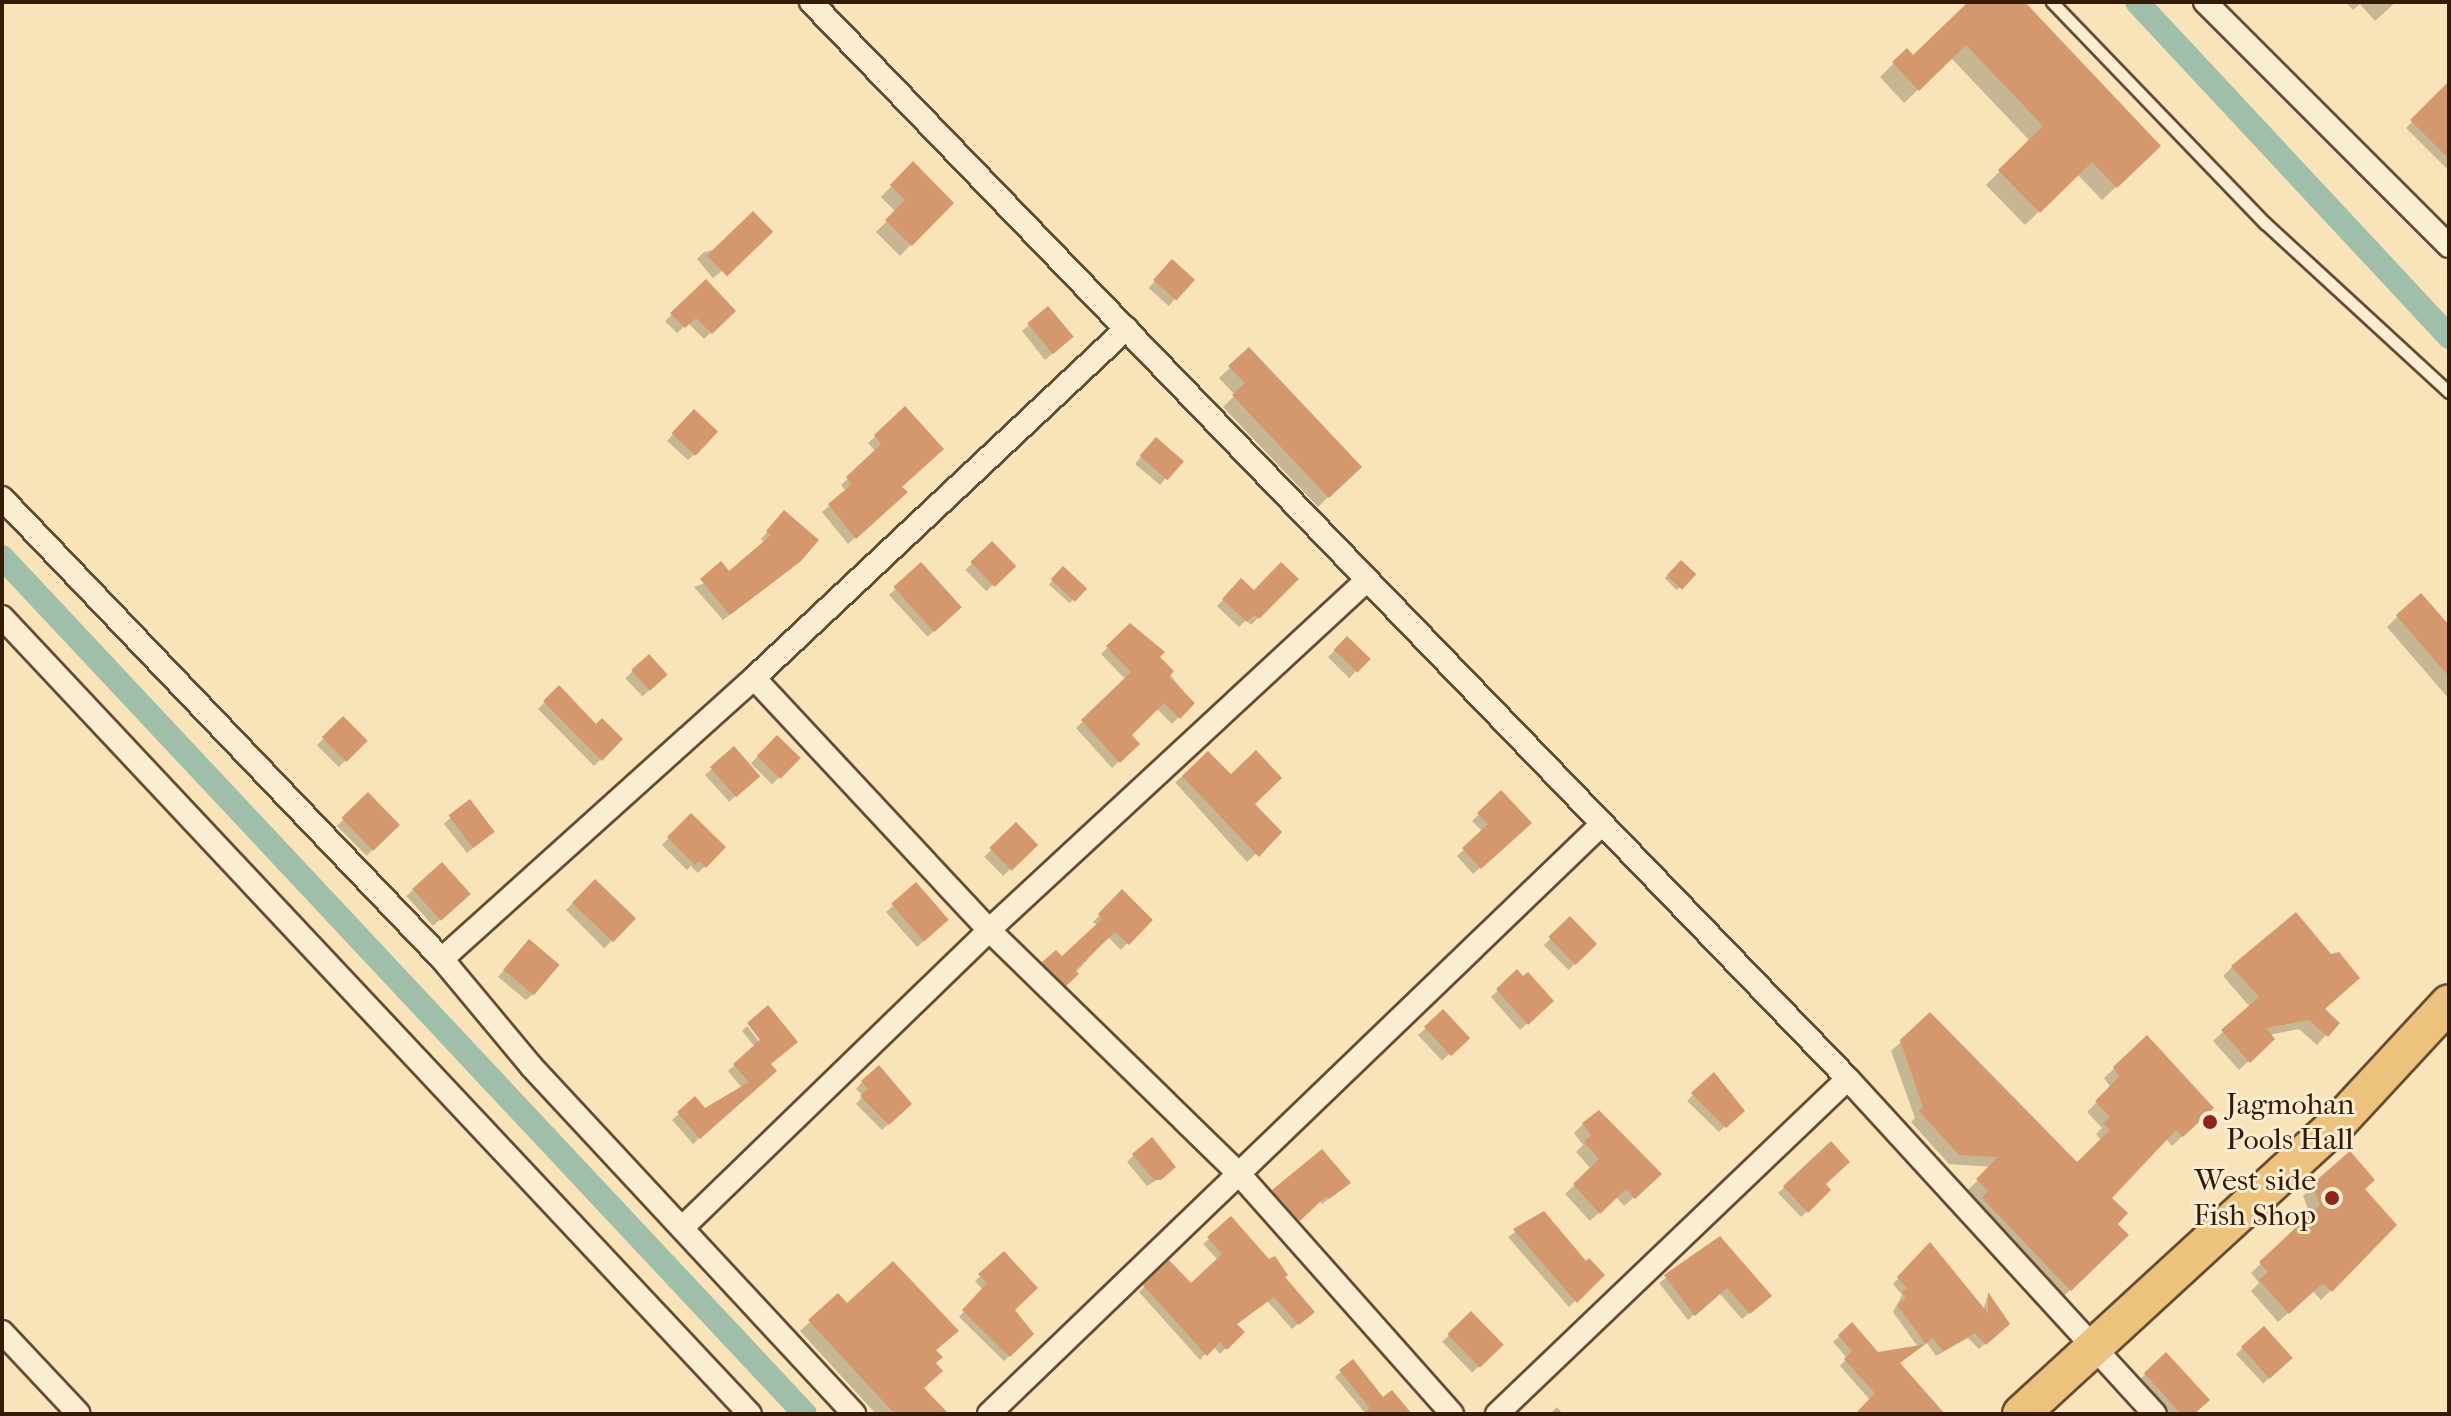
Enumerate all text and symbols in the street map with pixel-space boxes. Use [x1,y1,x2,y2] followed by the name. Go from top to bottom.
[2226,1087,2355,1158] place label: Jagmohan Pools Hall
[2201,1113,2219,1131] marker: Jagmohan Pools Hall
[2193,1163,2316,1234] place label: West side Fish Shop
[2323,1189,2341,1207] marker: West side Fish Shop

